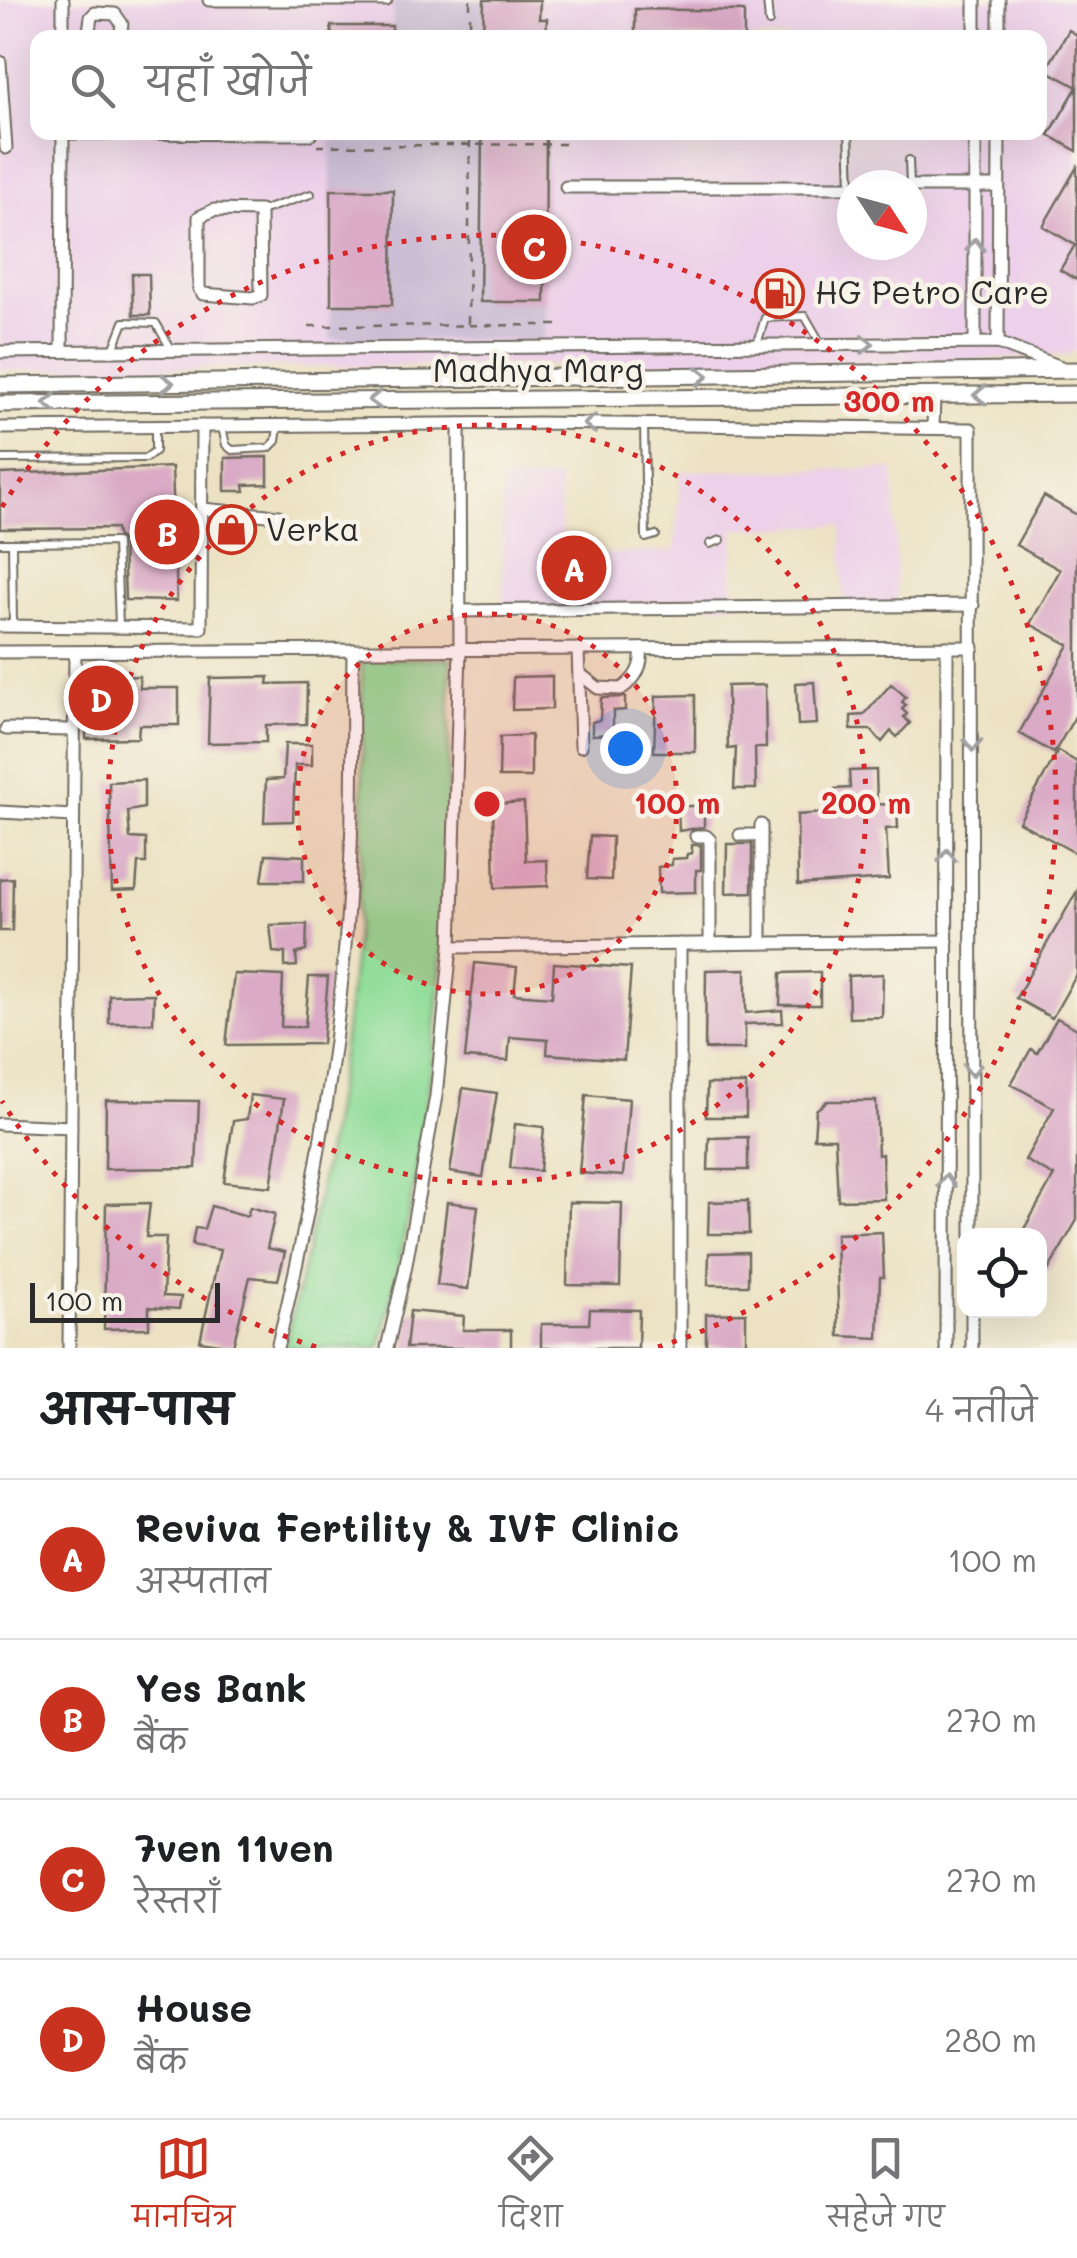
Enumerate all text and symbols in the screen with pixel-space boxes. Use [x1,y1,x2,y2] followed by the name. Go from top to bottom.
[30,30,1047,140] search box
[145,55,311,105] text: यहाँ खोजें
[65,58,120,113] icon: search
[837,170,927,260] north arrow
[502,210,566,284] pin: C
[964,237,986,252] one-way arrow
[754,267,806,319] fuel station icon: HG Petro Care
[815,270,1049,312] place label: HG Petro Care
[860,333,876,355] one-way arrow
[433,348,643,391] street label: Madhya Marg
[695,365,711,386] one-way arrow
[160,372,176,394] one-way arrow
[843,380,935,420] text: 300 m
[971,385,987,406] one-way arrow
[366,389,382,410] one-way arrow
[41,393,57,414] one-way arrow
[582,413,598,434] one-way arrow
[134,494,200,570] pin: B
[205,504,257,556] shop icon: Verka
[266,507,359,549] place label: Verka
[542,530,606,606] pin: A
[68,660,134,736] pin: D
[600,723,651,774] your location
[962,738,984,753] one-way arrow
[634,782,720,822] text: 100 m
[821,782,911,822] text: 200 m
[469,786,505,822] centre of rings
[936,847,958,862] one-way arrow
[961,1062,983,1078] one-way arrow
[935,1172,957,1188] one-way arrow
[957,1228,1047,1318] map controls
[957,1228,1047,1318] button: locate
[30,1278,220,1322] scale bar
[45,1282,123,1318] text: 100 m
[40,1380,233,1435] text: आस-पास
[925,1388,1037,1430] text: 4 नतीजे
[135,1502,679,1552] text: Reviva Fertility & IVF Clinic
[61,1538,84,1580] text: A
[947,1538,1037,1580] text: 100 m
[135,1559,271,1601] text: अस्पताल
[135,1662,307,1712] text: Yes Bank
[62,1698,83,1740] text: B
[946,1698,1037,1740] text: 270 m
[135,1719,187,1761] text: बैंक
[135,1822,334,1872] text: 7ven 11ven
[61,1858,84,1900] text: C
[946,1858,1037,1900] text: 270 m
[135,1879,220,1921] text: रेस्तराँ
[135,1982,252,2032] text: House
[61,2018,84,2060] text: D
[944,2018,1037,2060] text: 280 m
[135,2039,187,2081] text: बैंक
[132,2131,235,2248] tab: मानचित्र
[499,2131,563,2248] tab: दिशा
[827,2131,945,2248] tab: सहेजे गए

